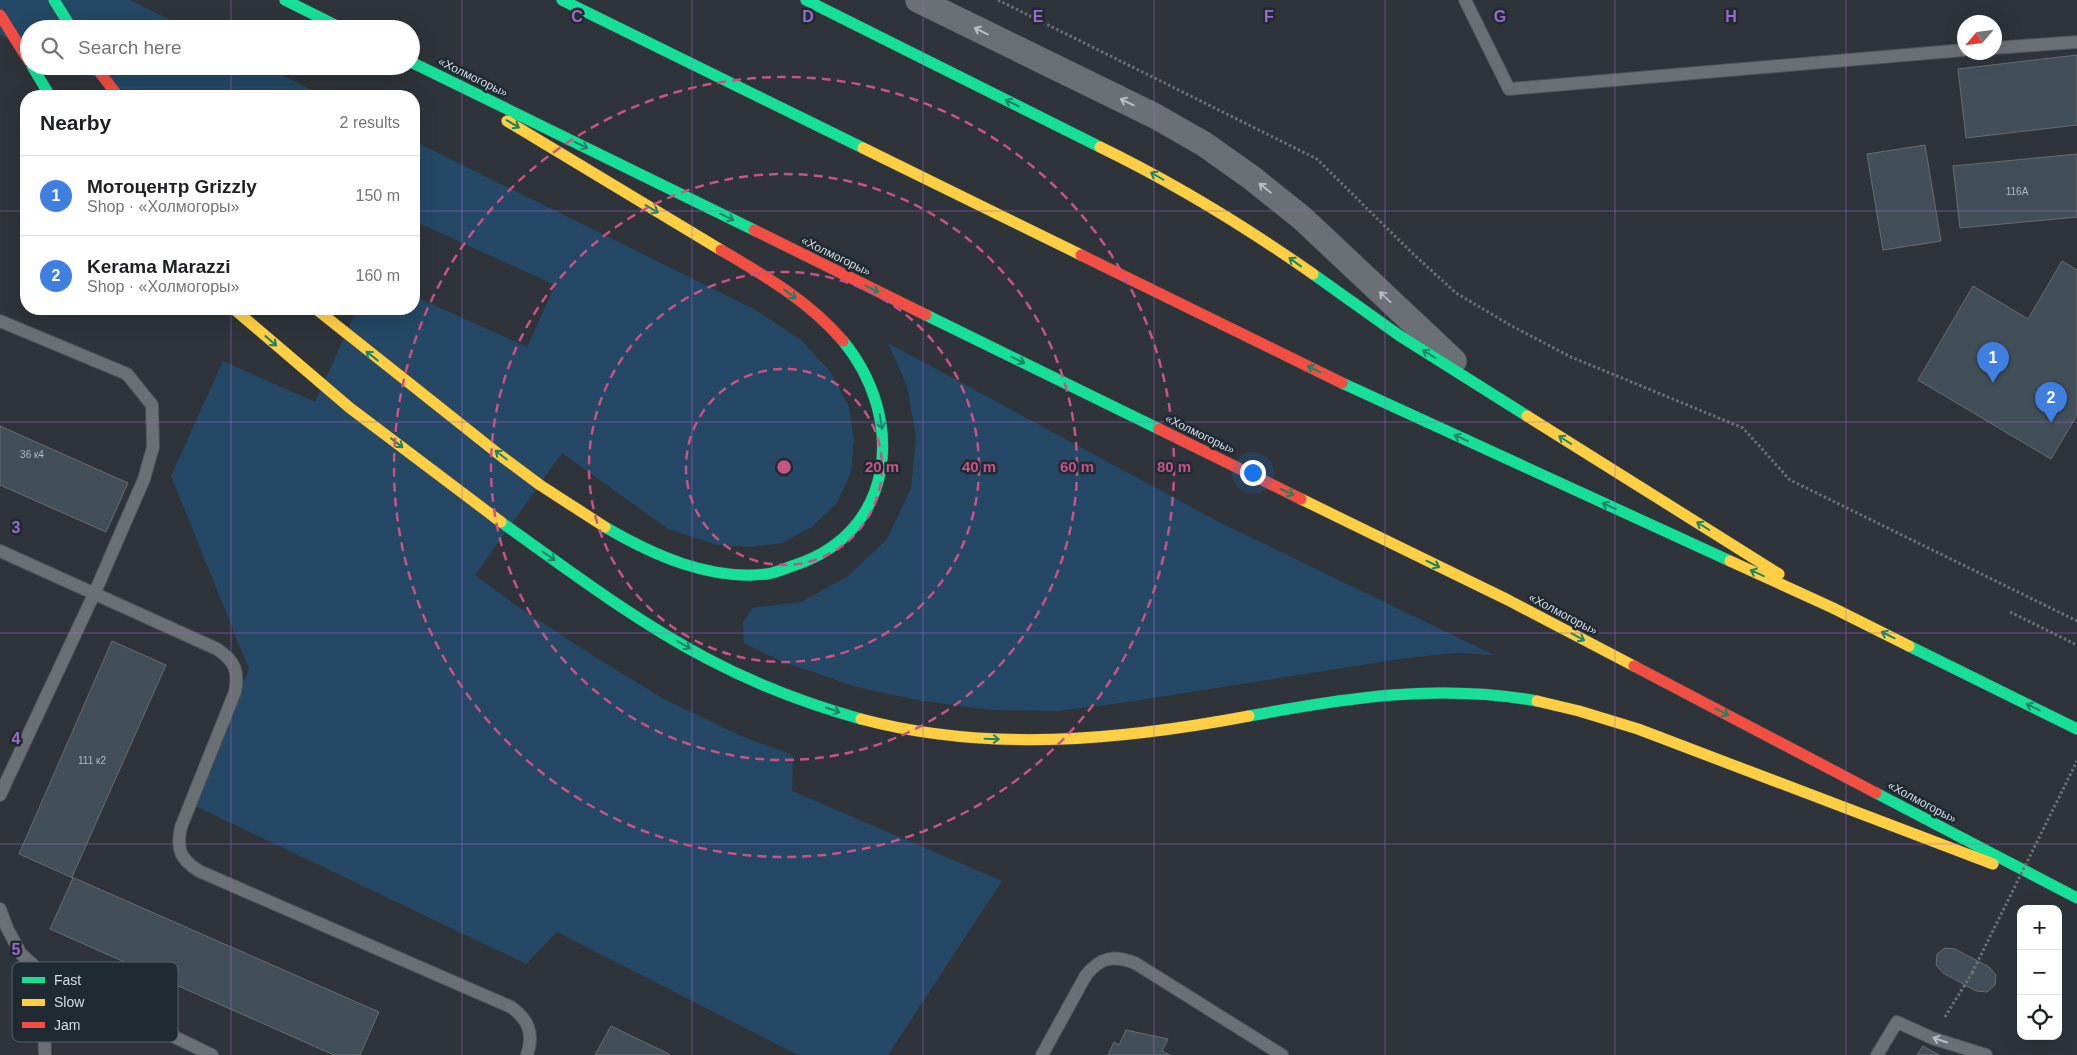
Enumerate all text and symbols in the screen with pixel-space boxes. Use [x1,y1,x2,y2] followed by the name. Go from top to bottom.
[571,8,583,25] text: C
[802,8,814,25] text: D
[1033,8,1044,25] text: E
[1264,8,1274,25] text: F
[1494,8,1506,25] text: G
[1725,8,1737,25] text: H
[1957,15,2002,60] north arrow
[20,20,420,75] search box
[974,26,989,35] one-way arrow
[38,34,66,62] icon: search
[78,37,182,58] text: Search here
[436,54,510,100] street label: «Холмогоры»
[1120,97,1135,106] one-way arrow
[1005,98,1020,107] one-way arrow
[40,111,111,134] text: Nearby
[340,114,400,131] text: 2 results
[505,120,519,130] one-way arrow
[573,141,588,150] one-way arrow
[1151,171,1165,181] one-way arrow
[87,176,257,197] text: Мотоцентр Grizzly
[1258,182,1271,193] one-way arrow
[2006,186,2029,197] house number: 116А
[52,187,60,204] text: 1
[356,187,400,204] text: 150 m
[87,198,239,215] text: Shop · «Холмогоры»
[644,204,658,214] one-way arrow
[719,212,734,222] one-way arrow
[799,233,873,279] street label: «Холмогоры»
[87,256,231,277] text: Kerama Marazzi
[1288,257,1302,267] one-way arrow
[52,267,60,284] text: 2
[356,267,400,284] text: 160 m
[87,278,239,295] text: Shop · «Холмогоры»
[865,284,880,294] one-way arrow
[783,289,796,300] one-way arrow
[1379,291,1392,303] one-way arrow
[264,335,277,346] one-way arrow
[1977,342,2009,383] pin: 1
[1422,349,1436,359] one-way arrow
[365,351,379,361] one-way arrow
[1010,356,1025,365] one-way arrow
[1307,364,1322,374] one-way arrow
[2035,382,2067,423] pin: 2
[1163,411,1237,457] street label: «Холмогоры»
[877,414,887,430] one-way arrow
[1454,433,1469,443] one-way arrow
[1558,435,1572,445] one-way arrow
[390,438,403,449] one-way arrow
[20,449,44,460] house number: 36 к4
[494,450,508,460] one-way arrow
[775,458,793,476] centre of rings
[865,458,899,475] text: 20 m
[962,458,996,475] text: 40 m
[1060,458,1094,475] text: 60 m
[1157,458,1191,475] text: 80 m
[1240,460,1266,486] your location
[1279,488,1294,497] one-way arrow
[1602,500,1617,510] one-way arrow
[12,519,21,536] text: 3
[1696,521,1710,531] one-way arrow
[541,551,555,561] one-way arrow
[1425,559,1440,569] one-way arrow
[1750,567,1765,577] one-way arrow
[1526,590,1600,638] street label: «Холмогоры»
[1881,630,1896,639] one-way arrow
[1570,633,1585,642] one-way arrow
[676,641,690,651] one-way arrow
[2026,702,2041,712] one-way arrow
[824,706,840,715] one-way arrow
[1714,708,1729,717] one-way arrow
[12,730,21,747] text: 4
[984,734,1000,743] one-way arrow
[78,755,106,766] house number: 111 к2
[1885,778,1959,826] street label: «Холмогоры»
[2017,905,2062,1040] map controls
[2017,905,2062,950] button: +
[12,941,21,958] text: 5
[2017,950,2062,995] button: −
[12,962,178,1042] legend
[54,972,81,988] text: Fast
[54,994,85,1010] text: Slow
[2017,995,2062,1040] button: locate
[54,1017,80,1033] text: Jam
[1932,1035,1948,1044] one-way arrow

